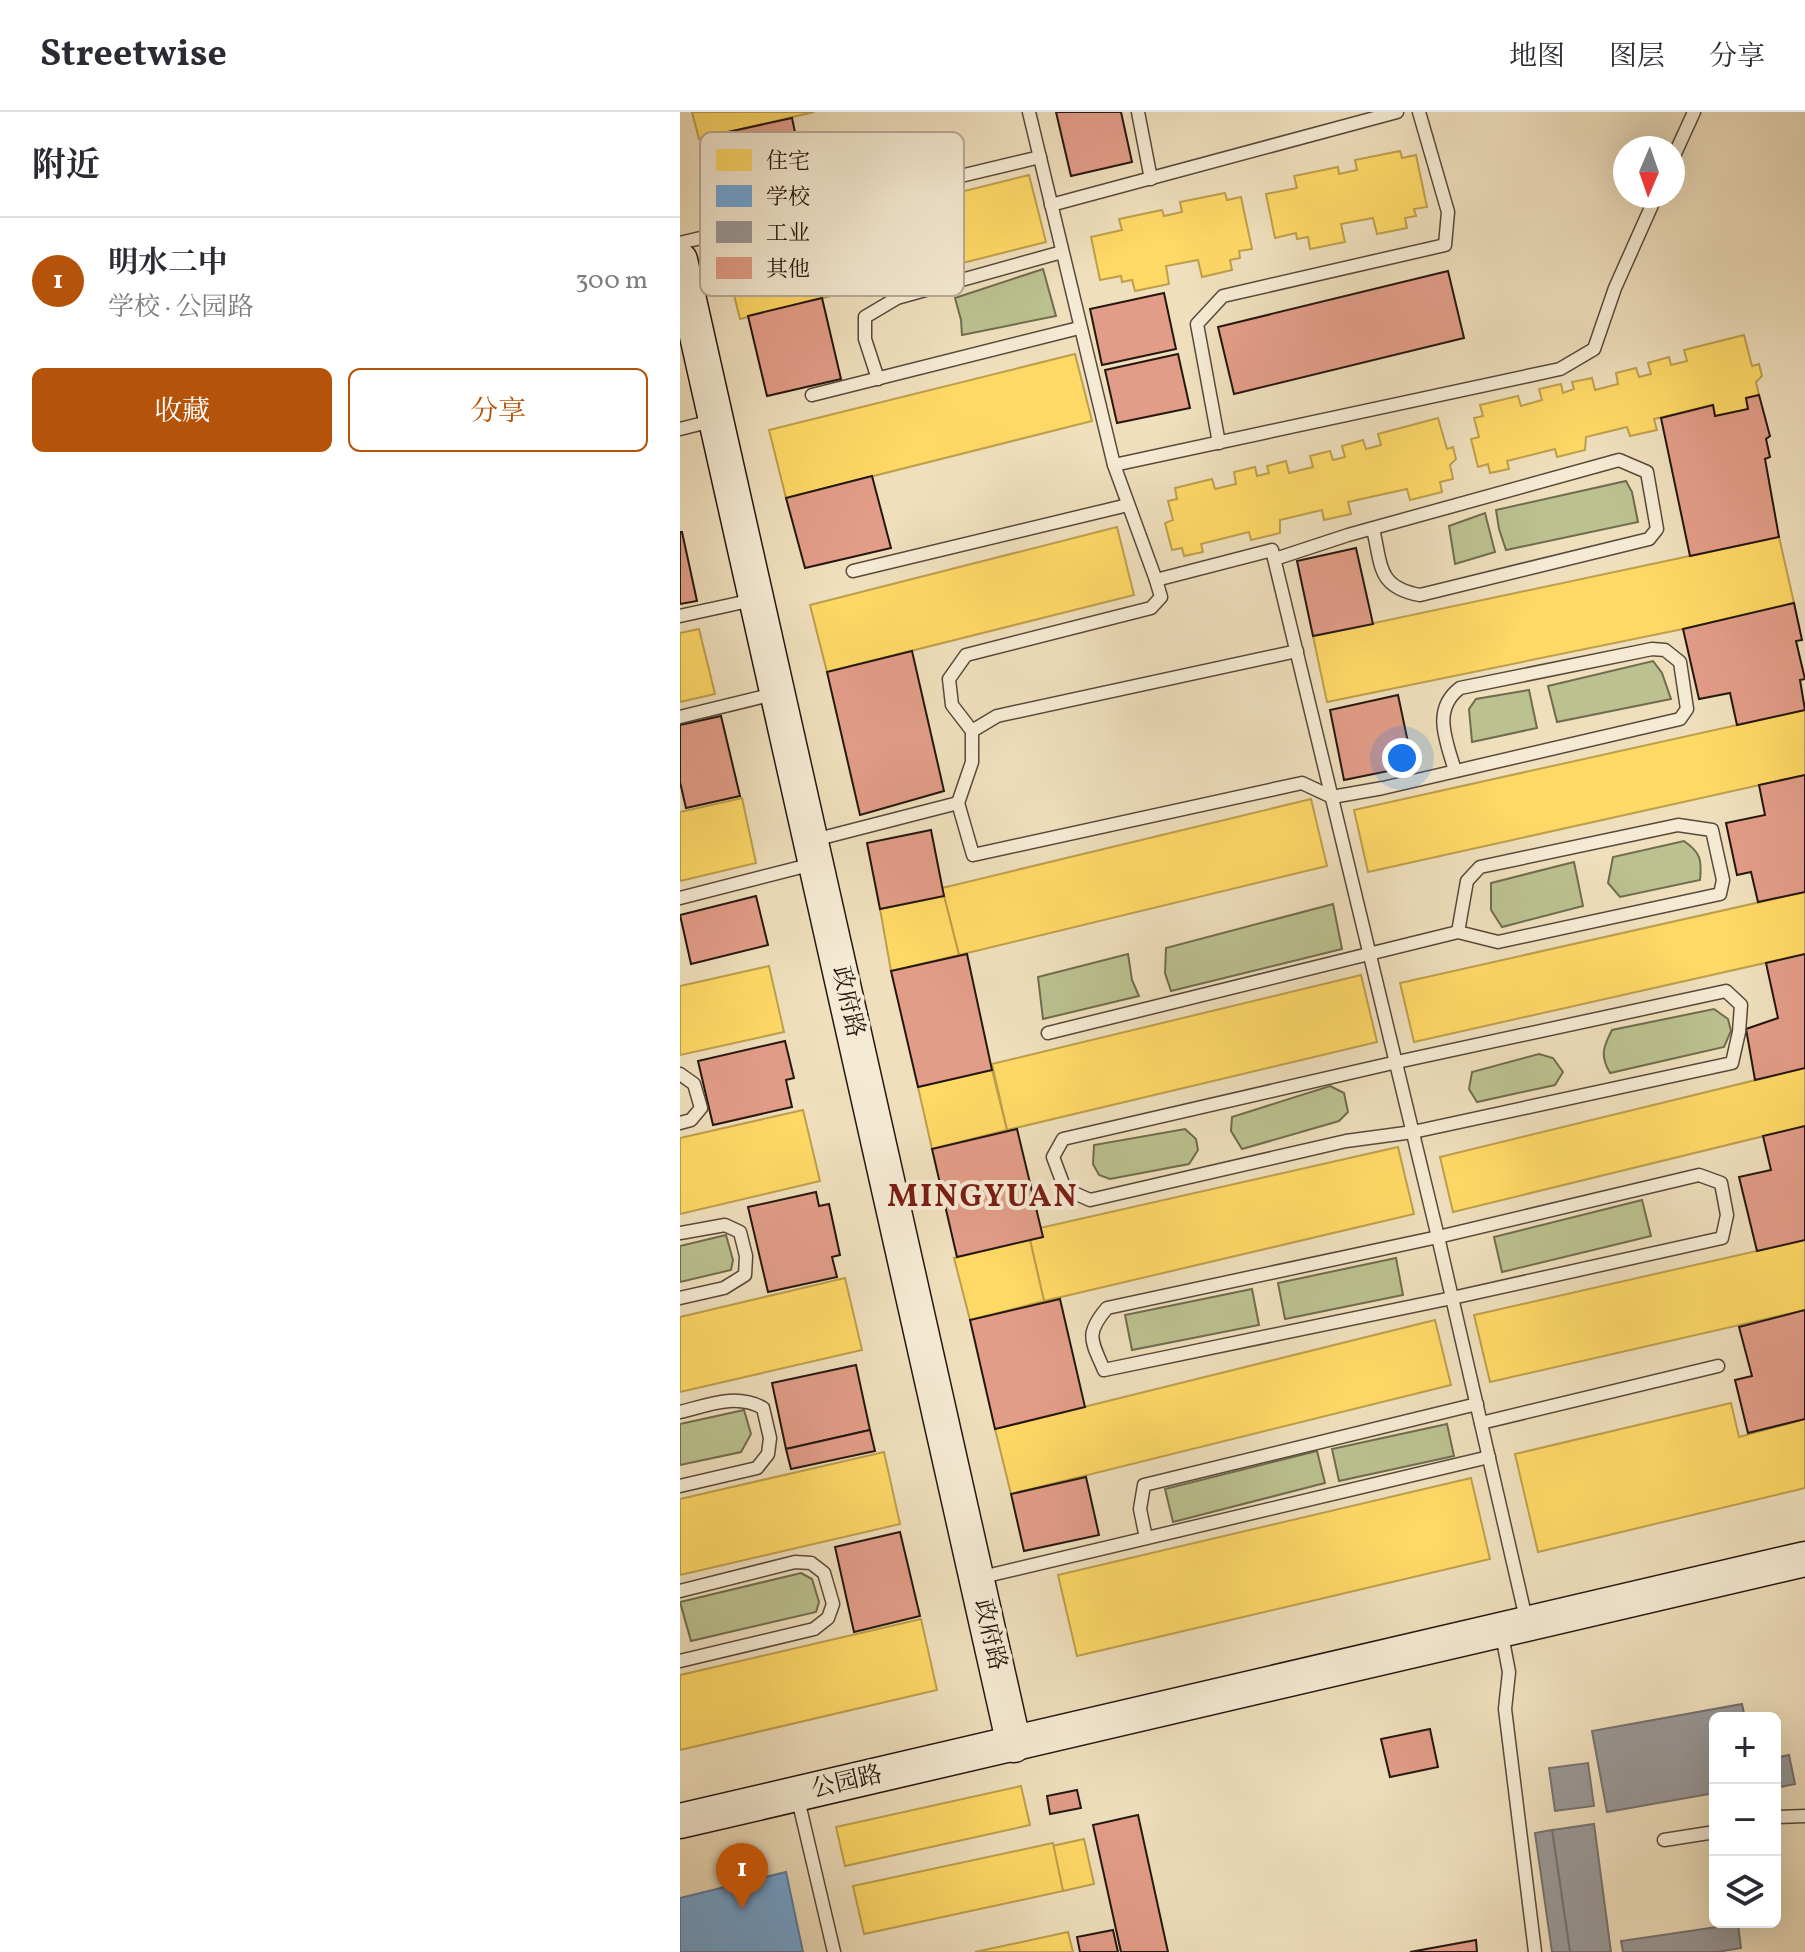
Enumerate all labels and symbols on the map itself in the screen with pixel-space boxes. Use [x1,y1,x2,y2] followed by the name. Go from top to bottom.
[700,132,964,296] legend
[1613,136,1685,208] north arrow
[766,147,810,178] text: 住宅
[766,183,810,214] text: 学校
[766,219,810,250] text: 工业
[766,255,810,286] text: 其他
[1382,738,1422,778] your location
[822,963,872,1041] street label: 政府路
[887,1176,1079,1220] district label: MINGYUAN
[964,1596,1014,1674] street label: 政府路
[808,1758,886,1808] street label: 公园路
[716,1843,768,1909] pin: 1

